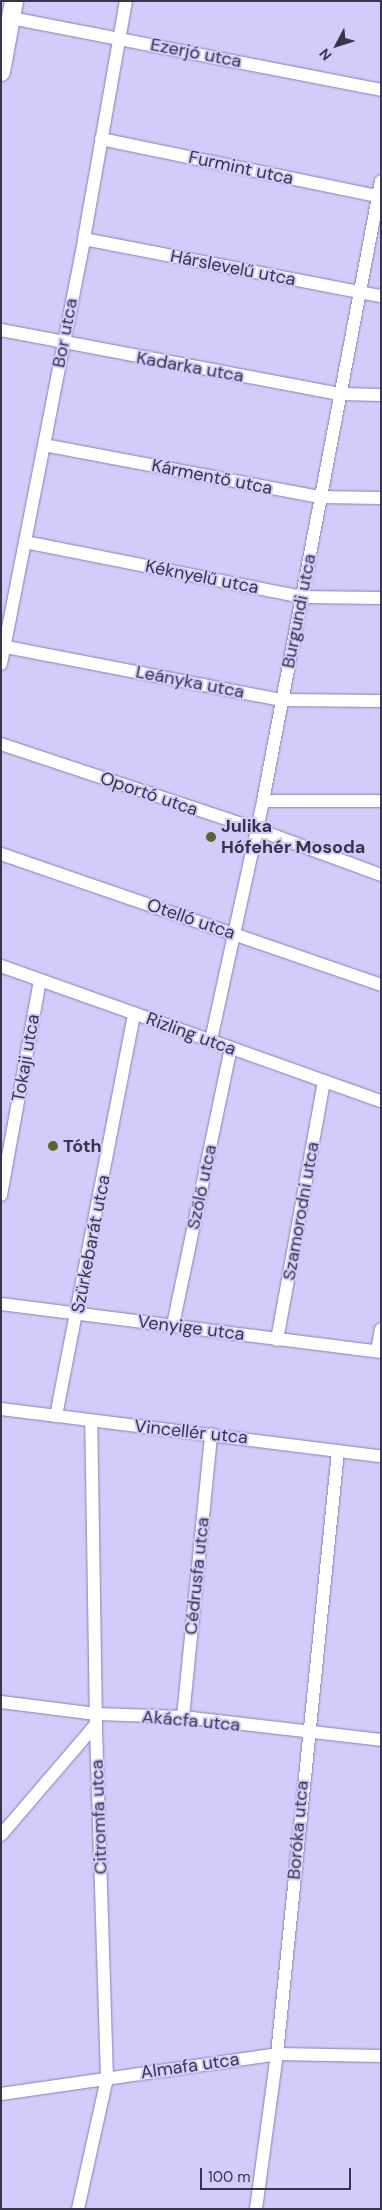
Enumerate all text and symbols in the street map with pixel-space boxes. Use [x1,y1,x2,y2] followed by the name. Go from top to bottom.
[312,20,362,70] north arrow
[149,34,243,72] street label: Ezerjó utca
[315,45,336,64] text: N
[187,146,295,190] street label: Furmint utca
[169,245,297,291] street label: Hárslevelű utca
[48,296,82,370] street label: Bor utca
[135,347,245,387] street label: Kadarka utca
[150,455,274,499] street label: Kármentő utca
[277,552,321,670] street label: Burgundi utca
[144,555,260,599] street label: Kéknyelű utca
[134,661,246,703] street label: Leányka utca
[97,767,201,821] street label: Oportó utca
[221,816,365,859] place label: Julika Hófehér Mosoda
[205,831,217,843] marker: Julika Hófehér Mosoda
[144,894,238,944] street label: Otelló utca
[143,1008,239,1060] street label: Rizling utca
[8,1012,44,1104] street label: Tokaji utca
[63,1135,102,1157] place label: Tóth
[47,1140,59,1152] marker: Tóth
[278,1140,324,1282] street label: Szamorodni utca
[182,1143,222,1231] street label: Szőlő utca
[67,1173,115,1315] street label: Szürkebarát utca
[136,1311,246,1345] street label: Venyige utca
[133,1415,249,1449] street label: Vincellér utca
[180,1516,214,1636] street label: Cédrusfa utca
[141,1706,241,1736] street label: Akácfa utca
[86,1759,112,1875] street label: Citromfa utca
[283,1780,313,1880] street label: Boróka utca
[139,2048,241,2084] street label: Almafa utca
[202,2158,353,2190] scale bar
[208,2167,251,2187] text: 100 m

